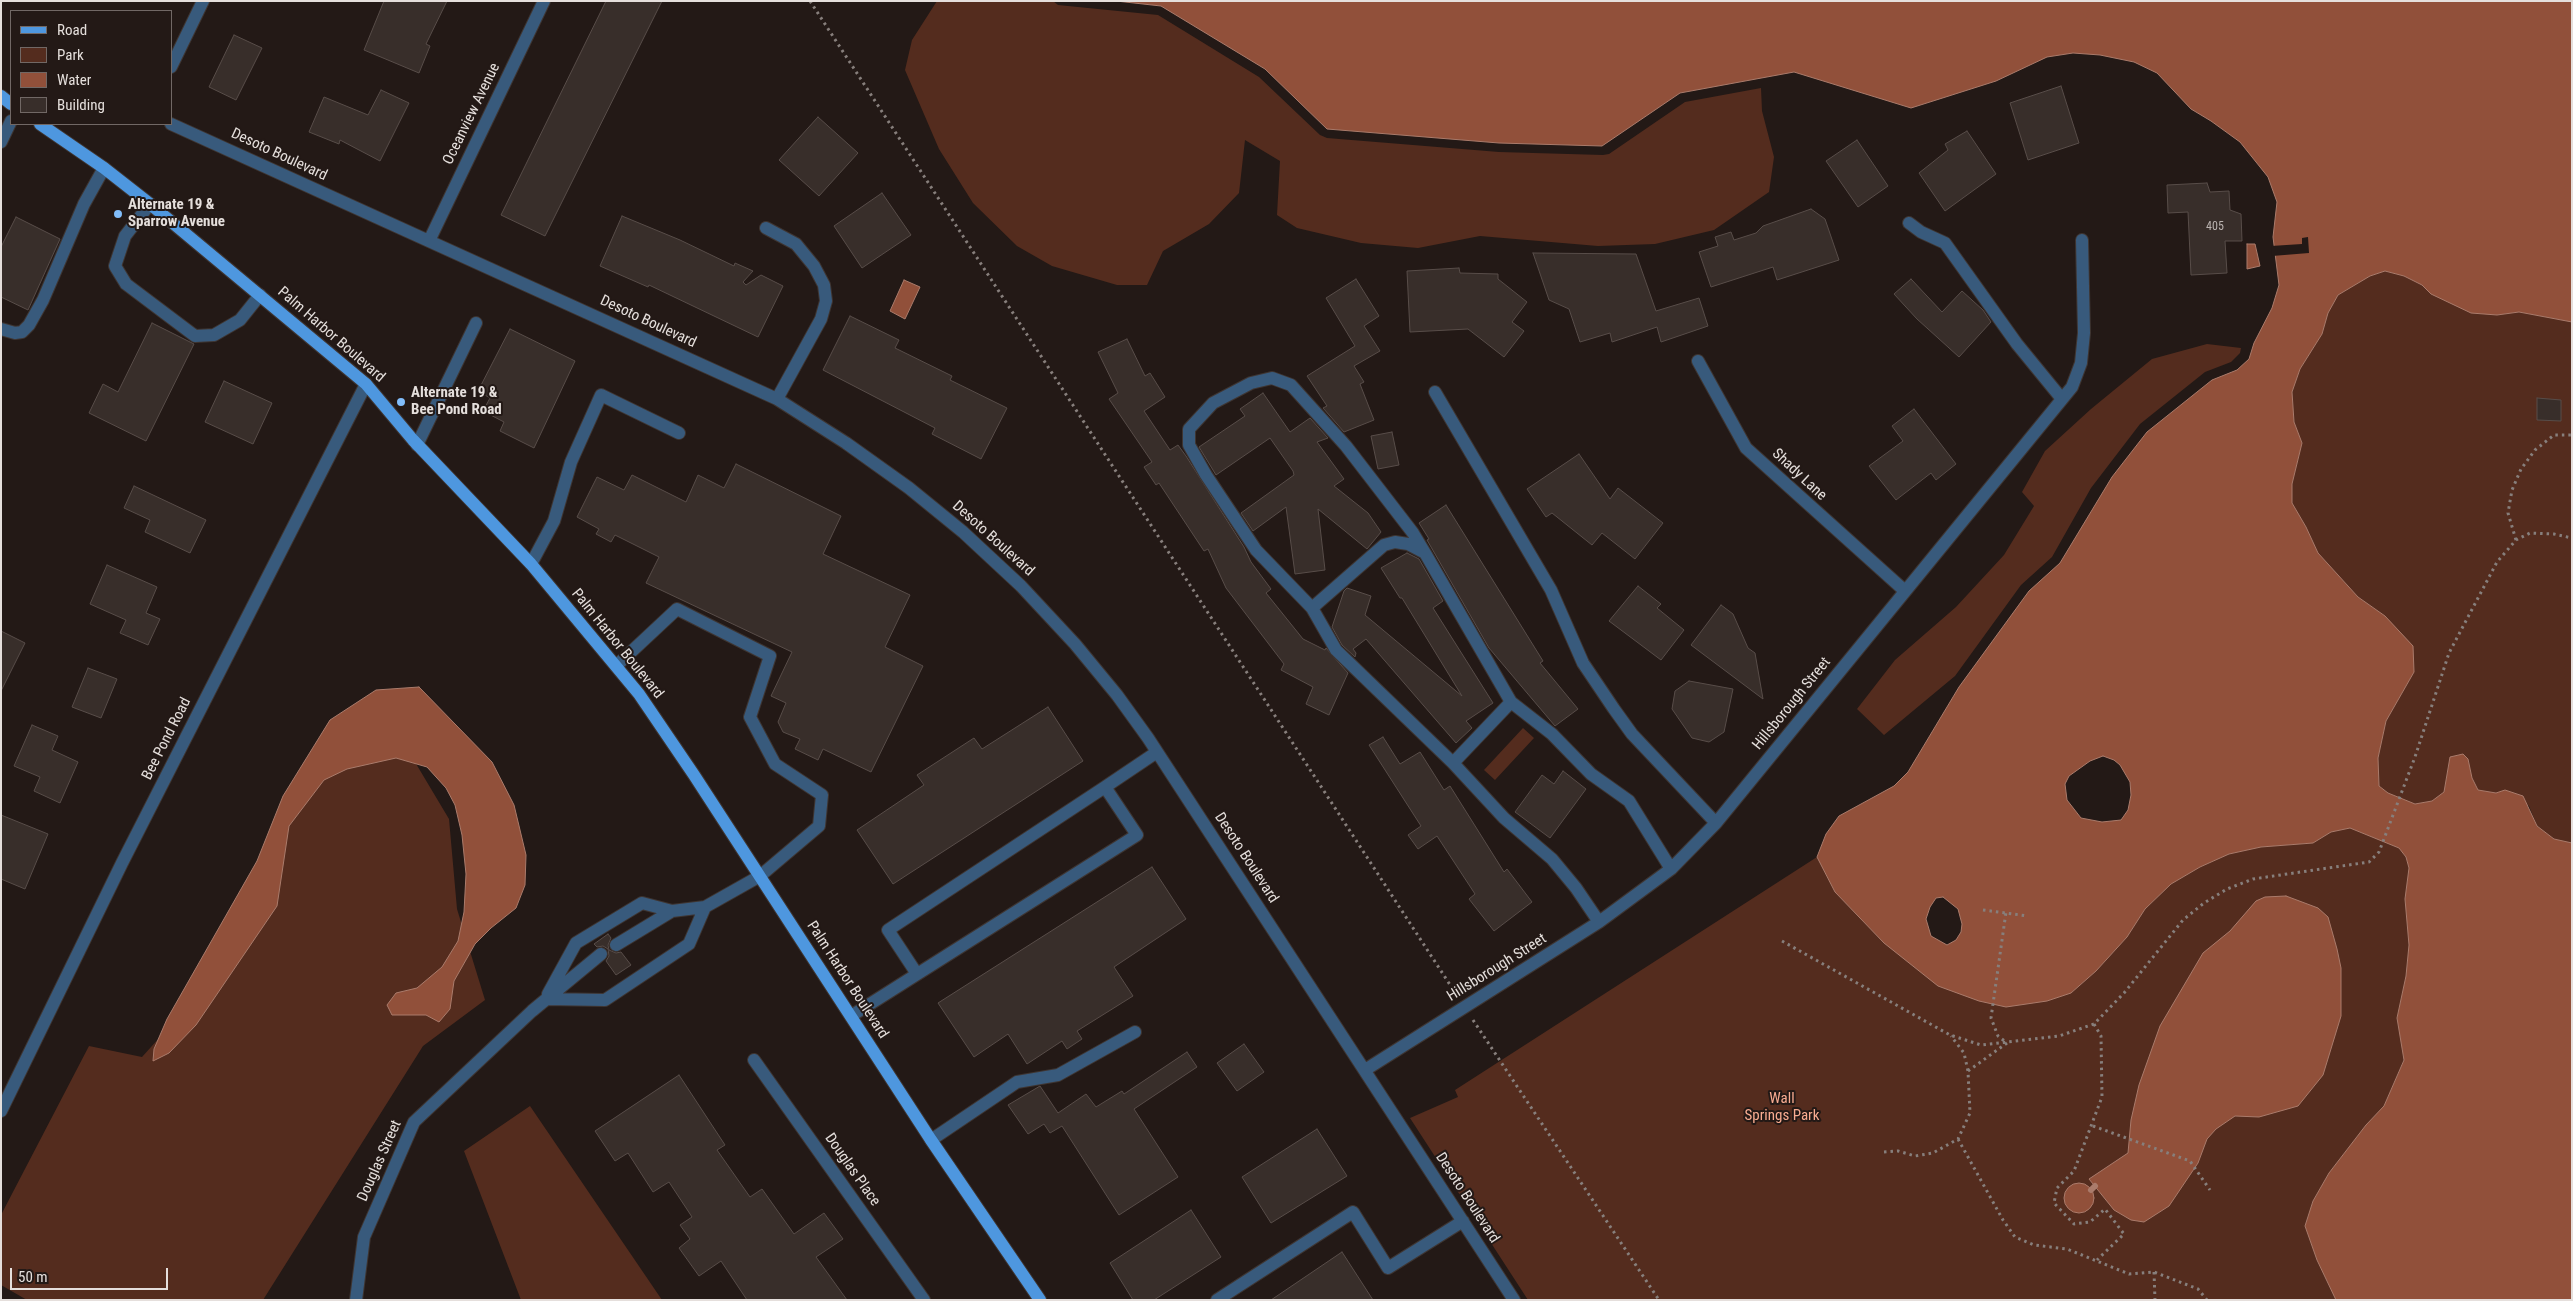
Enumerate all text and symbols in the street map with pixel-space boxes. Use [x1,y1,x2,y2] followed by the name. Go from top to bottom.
[10,10,172,125] legend
[57,21,87,39] text: Road
[57,46,84,64] text: Park
[440,60,504,168] street label: Oceanview Avenue
[57,71,91,89] text: Water
[57,96,105,114] text: Building
[228,125,330,185] street label: Desoto Boulevard
[128,196,225,231] place label: Alternate 19 & Sparrow Avenue
[112,208,124,220] marker: Alternate 19 & Sparrow Avenue
[2206,220,2224,234] house number: 405
[274,283,388,387] street label: Palm Harbor Boulevard
[597,292,699,352] street label: Desoto Boulevard
[411,384,502,419] place label: Alternate 19 & Bee Pond Road
[395,396,407,408] marker: Alternate 19 & Bee Pond Road
[1768,445,1830,505] street label: Shady Lane
[948,498,1038,580] street label: Desoto Boulevard
[567,585,667,703] street label: Palm Harbor Boulevard
[1749,654,1835,754] street label: Hillsborough Street
[139,695,195,783] street label: Bee Pond Road
[1210,810,1282,906] street label: Desoto Boulevard
[802,918,892,1042] street label: Palm Harbor Boulevard
[1444,930,1550,1006] street label: Hillsborough Street
[1745,1090,1819,1125] park label: Wall Springs Park
[354,1118,406,1204] street label: Douglas Street
[820,1130,884,1210] street label: Douglas Place
[1431,1150,1503,1246] street label: Desoto Boulevard
[12,1258,170,1290] scale bar
[18,1268,48,1286] text: 50 m

